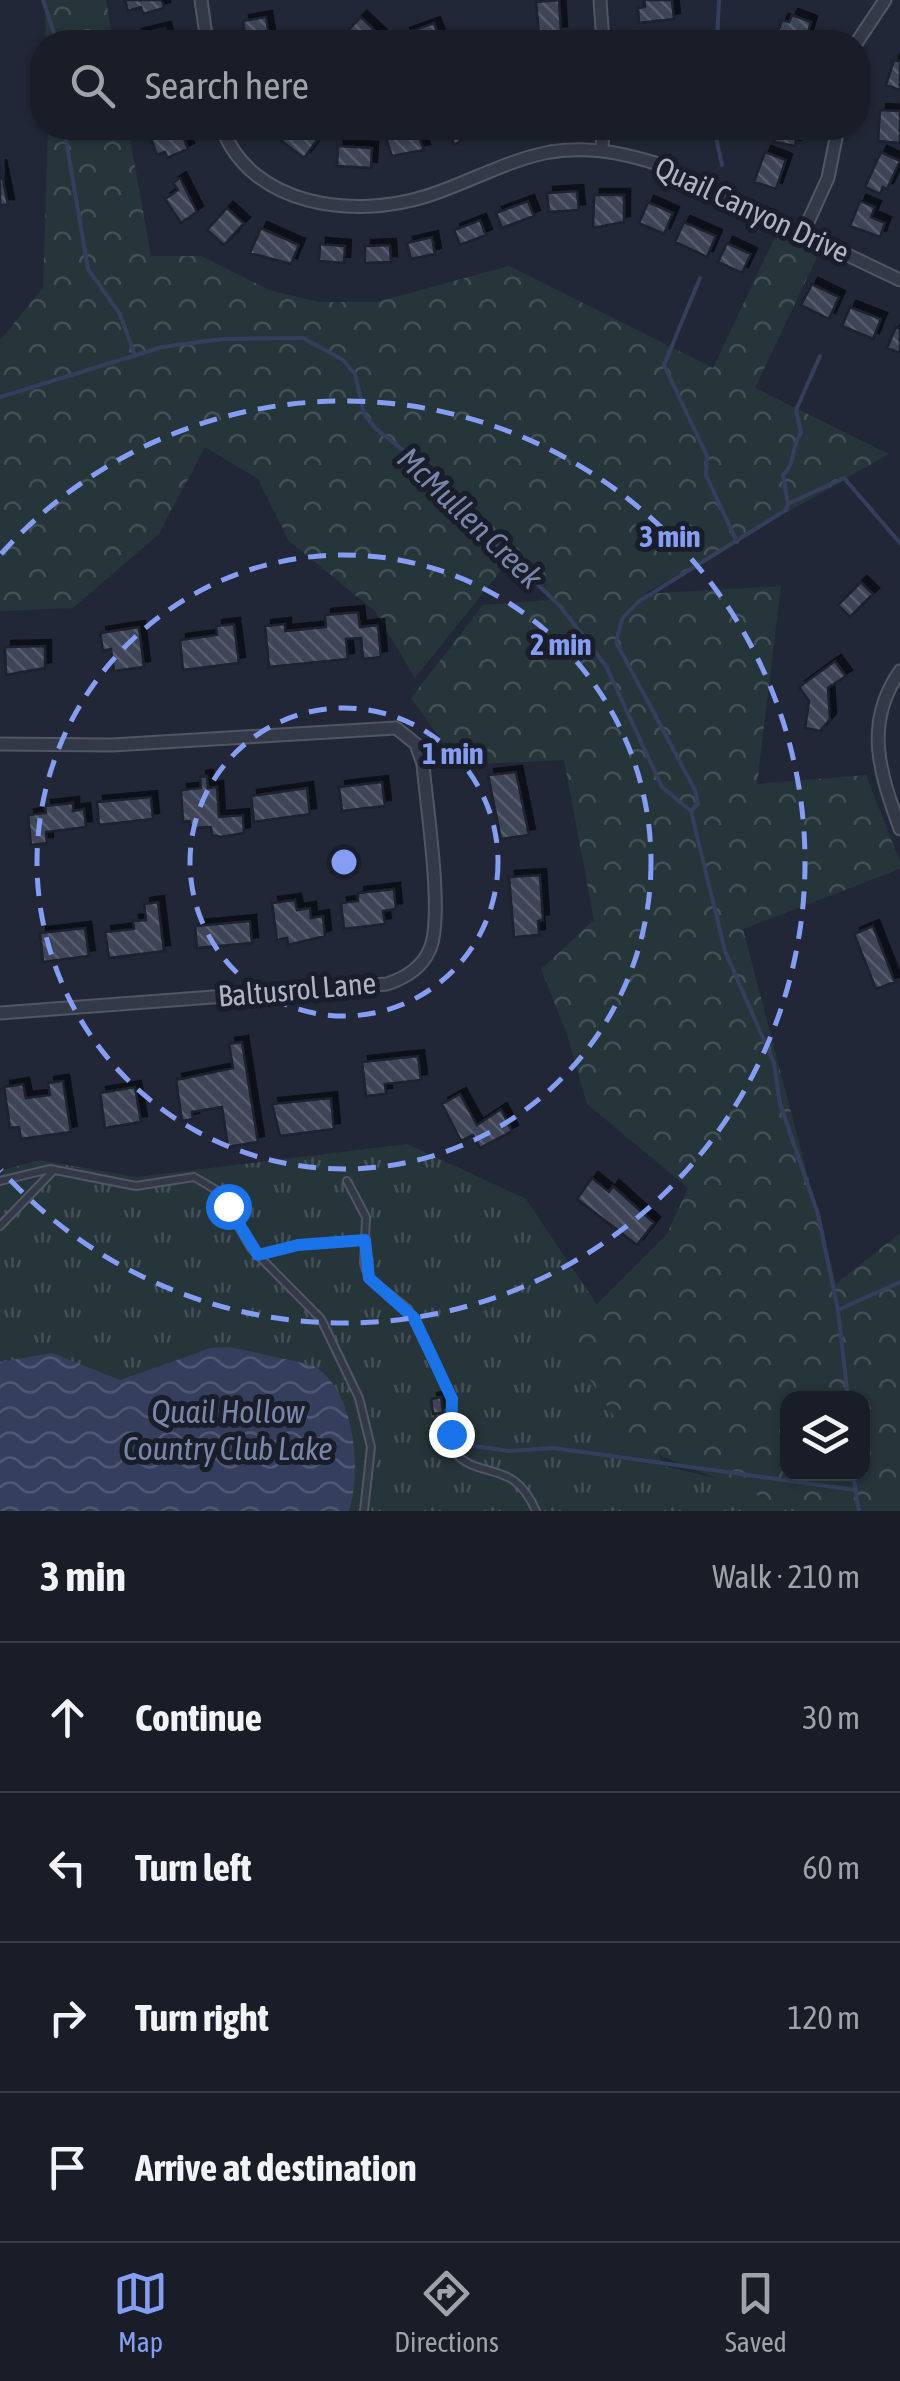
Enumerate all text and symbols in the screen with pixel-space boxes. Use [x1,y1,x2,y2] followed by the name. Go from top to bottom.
[30,30,870,140] search box
[65,58,120,113] icon: search
[145,64,309,107] text: Search here
[650,149,855,269] street label: Quail Canyon Drive
[390,440,551,596] water label: McMullen Creek
[639,519,701,553] text: 3 min
[530,627,592,661] text: 2 min
[422,736,484,770] text: 1 min
[326,844,362,880] centre of rings
[216,965,377,1013] street label: Baltusrol Lane
[206,1184,252,1230] route start
[780,1391,870,1481] map controls
[780,1391,870,1481] button: layers
[123,1393,333,1467] water label: Quail Hollow Country Club Lake
[429,1412,475,1458] route end
[40,1552,126,1600] text: 3 min
[712,1558,860,1595] text: Walk · 210 m
[40,1690,95,1745] icon: ahead
[135,1696,262,1739] text: Continue
[802,1699,860,1736] text: 30 m
[40,1840,95,1895] icon: left
[135,1846,251,1889] text: Turn left
[802,1849,860,1886] text: 60 m
[40,1990,95,2045] icon: right
[135,1996,269,2039] text: Turn right
[787,1999,860,2036] text: 120 m
[40,2140,95,2195] icon: arrive
[135,2146,417,2189] text: Arrive at destination
[113,2266,168,2358] tab: Map
[394,2266,499,2358] tab: Directions
[725,2266,787,2358] tab: Saved

